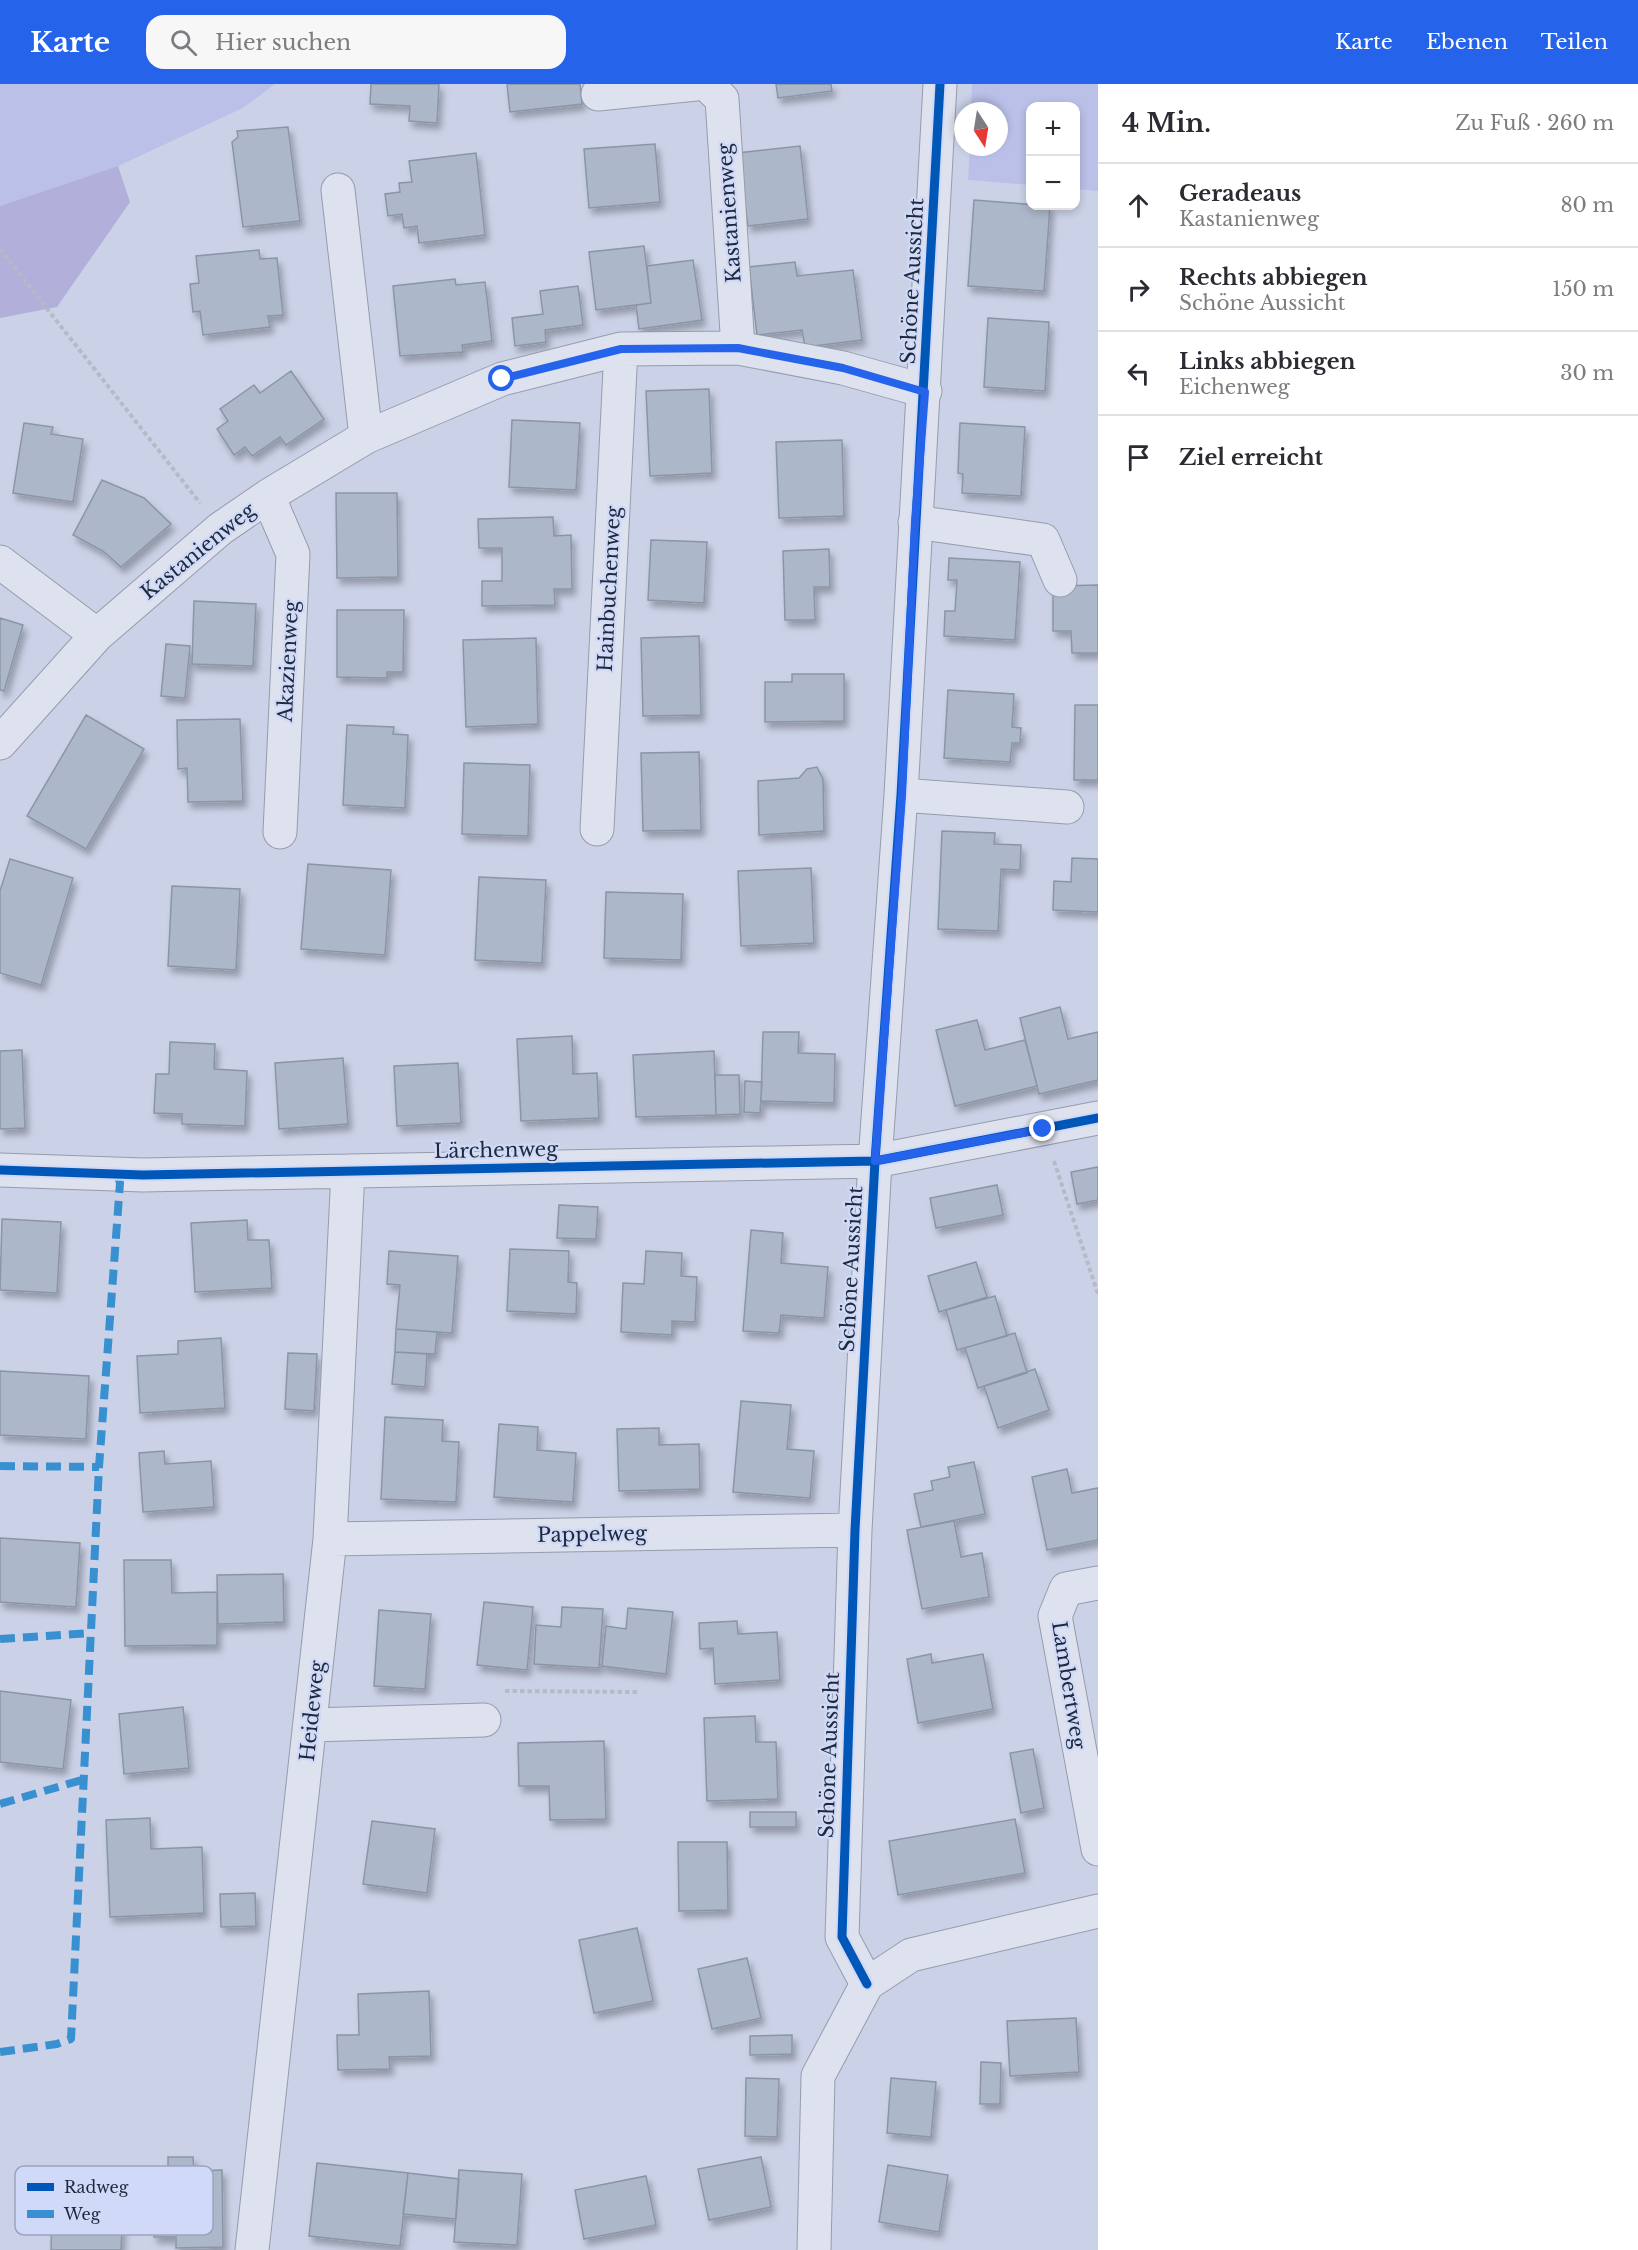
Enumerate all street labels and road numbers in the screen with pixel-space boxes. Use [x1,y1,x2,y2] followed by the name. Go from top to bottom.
[712,141,746,284] street label: Kastanienweg
[896,197,928,365] street label: Schöne Aussicht
[136,497,261,604] street label: Kastanienweg
[593,504,625,673] street label: Hainbuchenweg
[273,599,303,723] street label: Akazienweg
[434,1137,559,1163] street label: Lärchenweg
[835,1185,867,1353] street label: Schöne Aussicht
[537,1521,648,1547] street label: Pappelweg
[1047,1619,1091,1752] street label: Lambertweg
[295,1658,329,1763] street label: Heideweg
[814,1671,844,1838] street label: Schöne Aussicht

